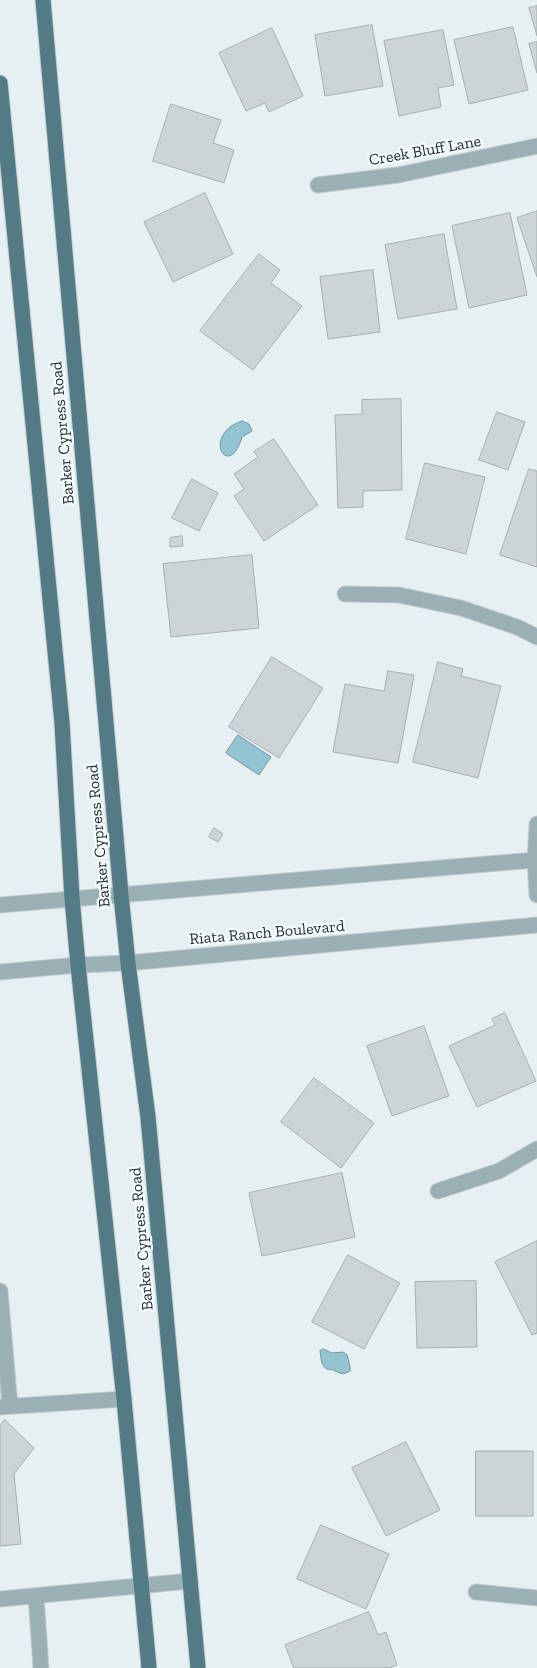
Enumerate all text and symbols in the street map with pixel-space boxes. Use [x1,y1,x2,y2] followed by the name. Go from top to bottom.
[367,132,483,170] street label: Creek Bluff Lane
[47,361,79,505] street label: Barker Cypress Road
[83,764,115,908] street label: Barker Cypress Road
[189,917,345,949] street label: Riata Ranch Boulevard
[126,1167,158,1311] street label: Barker Cypress Road

